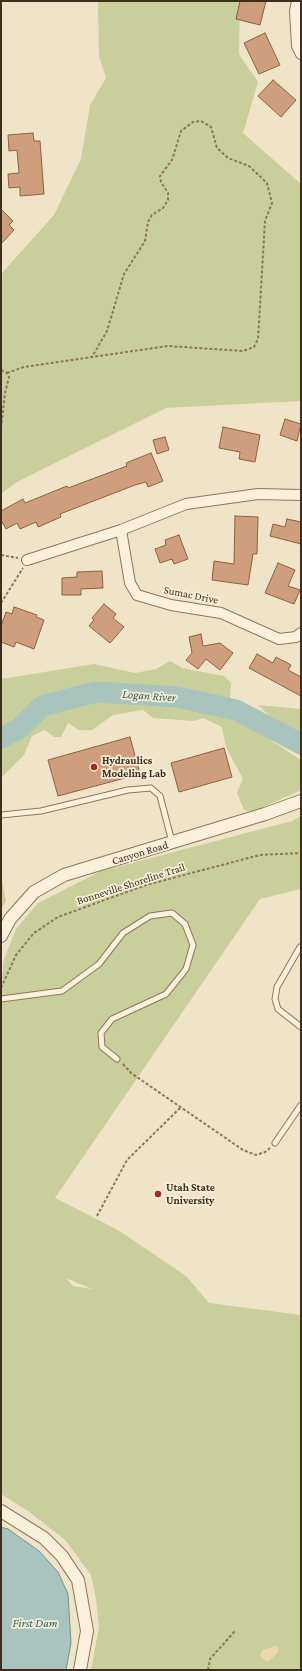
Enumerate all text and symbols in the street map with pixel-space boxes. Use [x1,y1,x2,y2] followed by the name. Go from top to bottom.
[163,583,219,607] street label: Sumac Drive
[122,687,176,705] water label: Logan River
[102,754,166,780] place label: Hydraulics Modeling Lab
[89,762,99,772] marker: Hydraulics Modeling Lab
[110,838,170,868] street label: Canyon Road
[75,860,187,908] street label: Bonneville Shoreline Trail
[166,1181,215,1207] place label: Utah State University
[153,1189,163,1199] marker: Utah State University
[12,1616,58,1630] water label: First Dam

